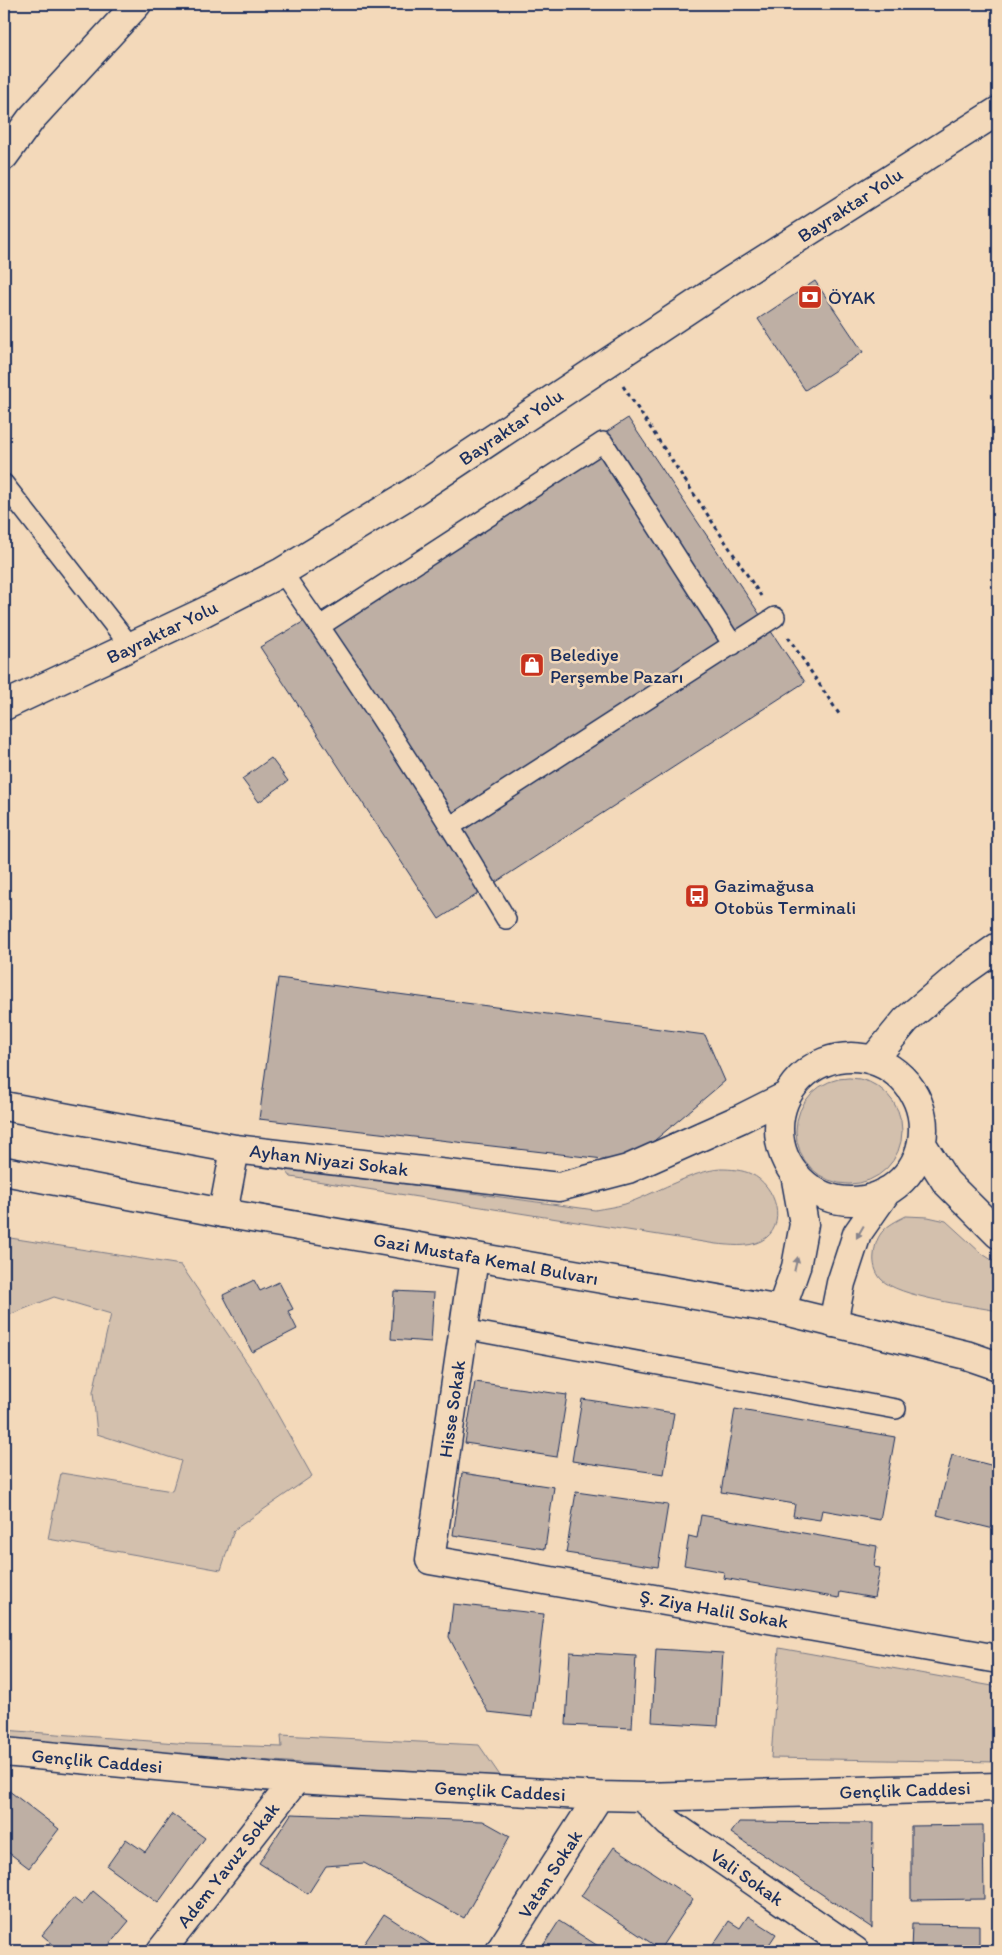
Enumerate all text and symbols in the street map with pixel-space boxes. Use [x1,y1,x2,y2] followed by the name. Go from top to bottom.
[793,162,907,248] street label: Bayraktar Yolu
[797,284,823,310] bank icon: ÖYAK
[828,286,875,309] place label: ÖYAK
[455,384,567,470] street label: Bayraktar Yolu
[103,595,221,669] street label: Bayraktar Yolu
[550,643,683,688] place label: Belediye Perşembe Pazarı
[519,652,545,678] shop icon: Belediye Perşembe Pazarı
[714,874,856,919] place label: Gazimağusa Otobüs Terminali
[684,883,710,909] bus stop icon: Gazimağusa Otobüs Terminali
[248,1139,410,1181] street label: Ayhan Niyazi Sokak
[856,1224,864,1239] one-way arrow
[372,1228,600,1290] street label: Gazi Mustafa Kemal Bulvarı
[792,1256,800,1271] one-way arrow
[434,1359,470,1459] street label: Hisse Sokak
[638,1585,790,1633] street label: Ş. Ziya Halil Sokak
[31,1744,163,1778] street label: Gençlik Caddesi
[434,1776,566,1806] street label: Gençlik Caddesi
[839,1776,971,1804] street label: Gençlik Caddesi
[172,1797,284,1932] street label: Adem Yavuz Sokak
[513,1825,587,1923] street label: Vatan Sokak
[706,1843,788,1911] street label: Vali Sokak

